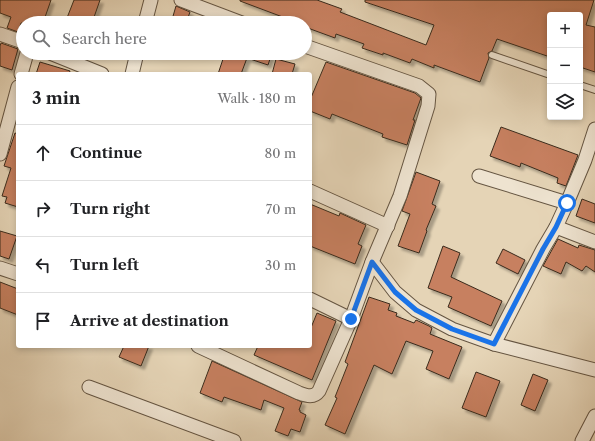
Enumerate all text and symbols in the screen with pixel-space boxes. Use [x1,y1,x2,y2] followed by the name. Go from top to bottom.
[547,12,583,120] map controls
[547,12,583,48] button: +
[16,16,312,60] search box
[30,27,52,49] icon: search
[62,29,147,48] text: Search here
[547,48,583,84] button: −
[547,84,583,120] button: layers
[32,88,81,108] text: 3 min
[217,90,296,106] text: Walk · 180 m
[32,142,54,164] icon: ahead
[70,143,142,162] text: Continue
[264,145,296,161] text: 80 m
[558,194,576,212] route start
[32,198,54,220] icon: right
[70,199,150,218] text: Turn right
[266,201,296,217] text: 70 m
[32,254,54,276] icon: left
[70,255,139,274] text: Turn left
[265,257,296,273] text: 30 m
[32,310,54,332] icon: arrive
[342,310,360,328] route end
[70,311,229,330] text: Arrive at destination

